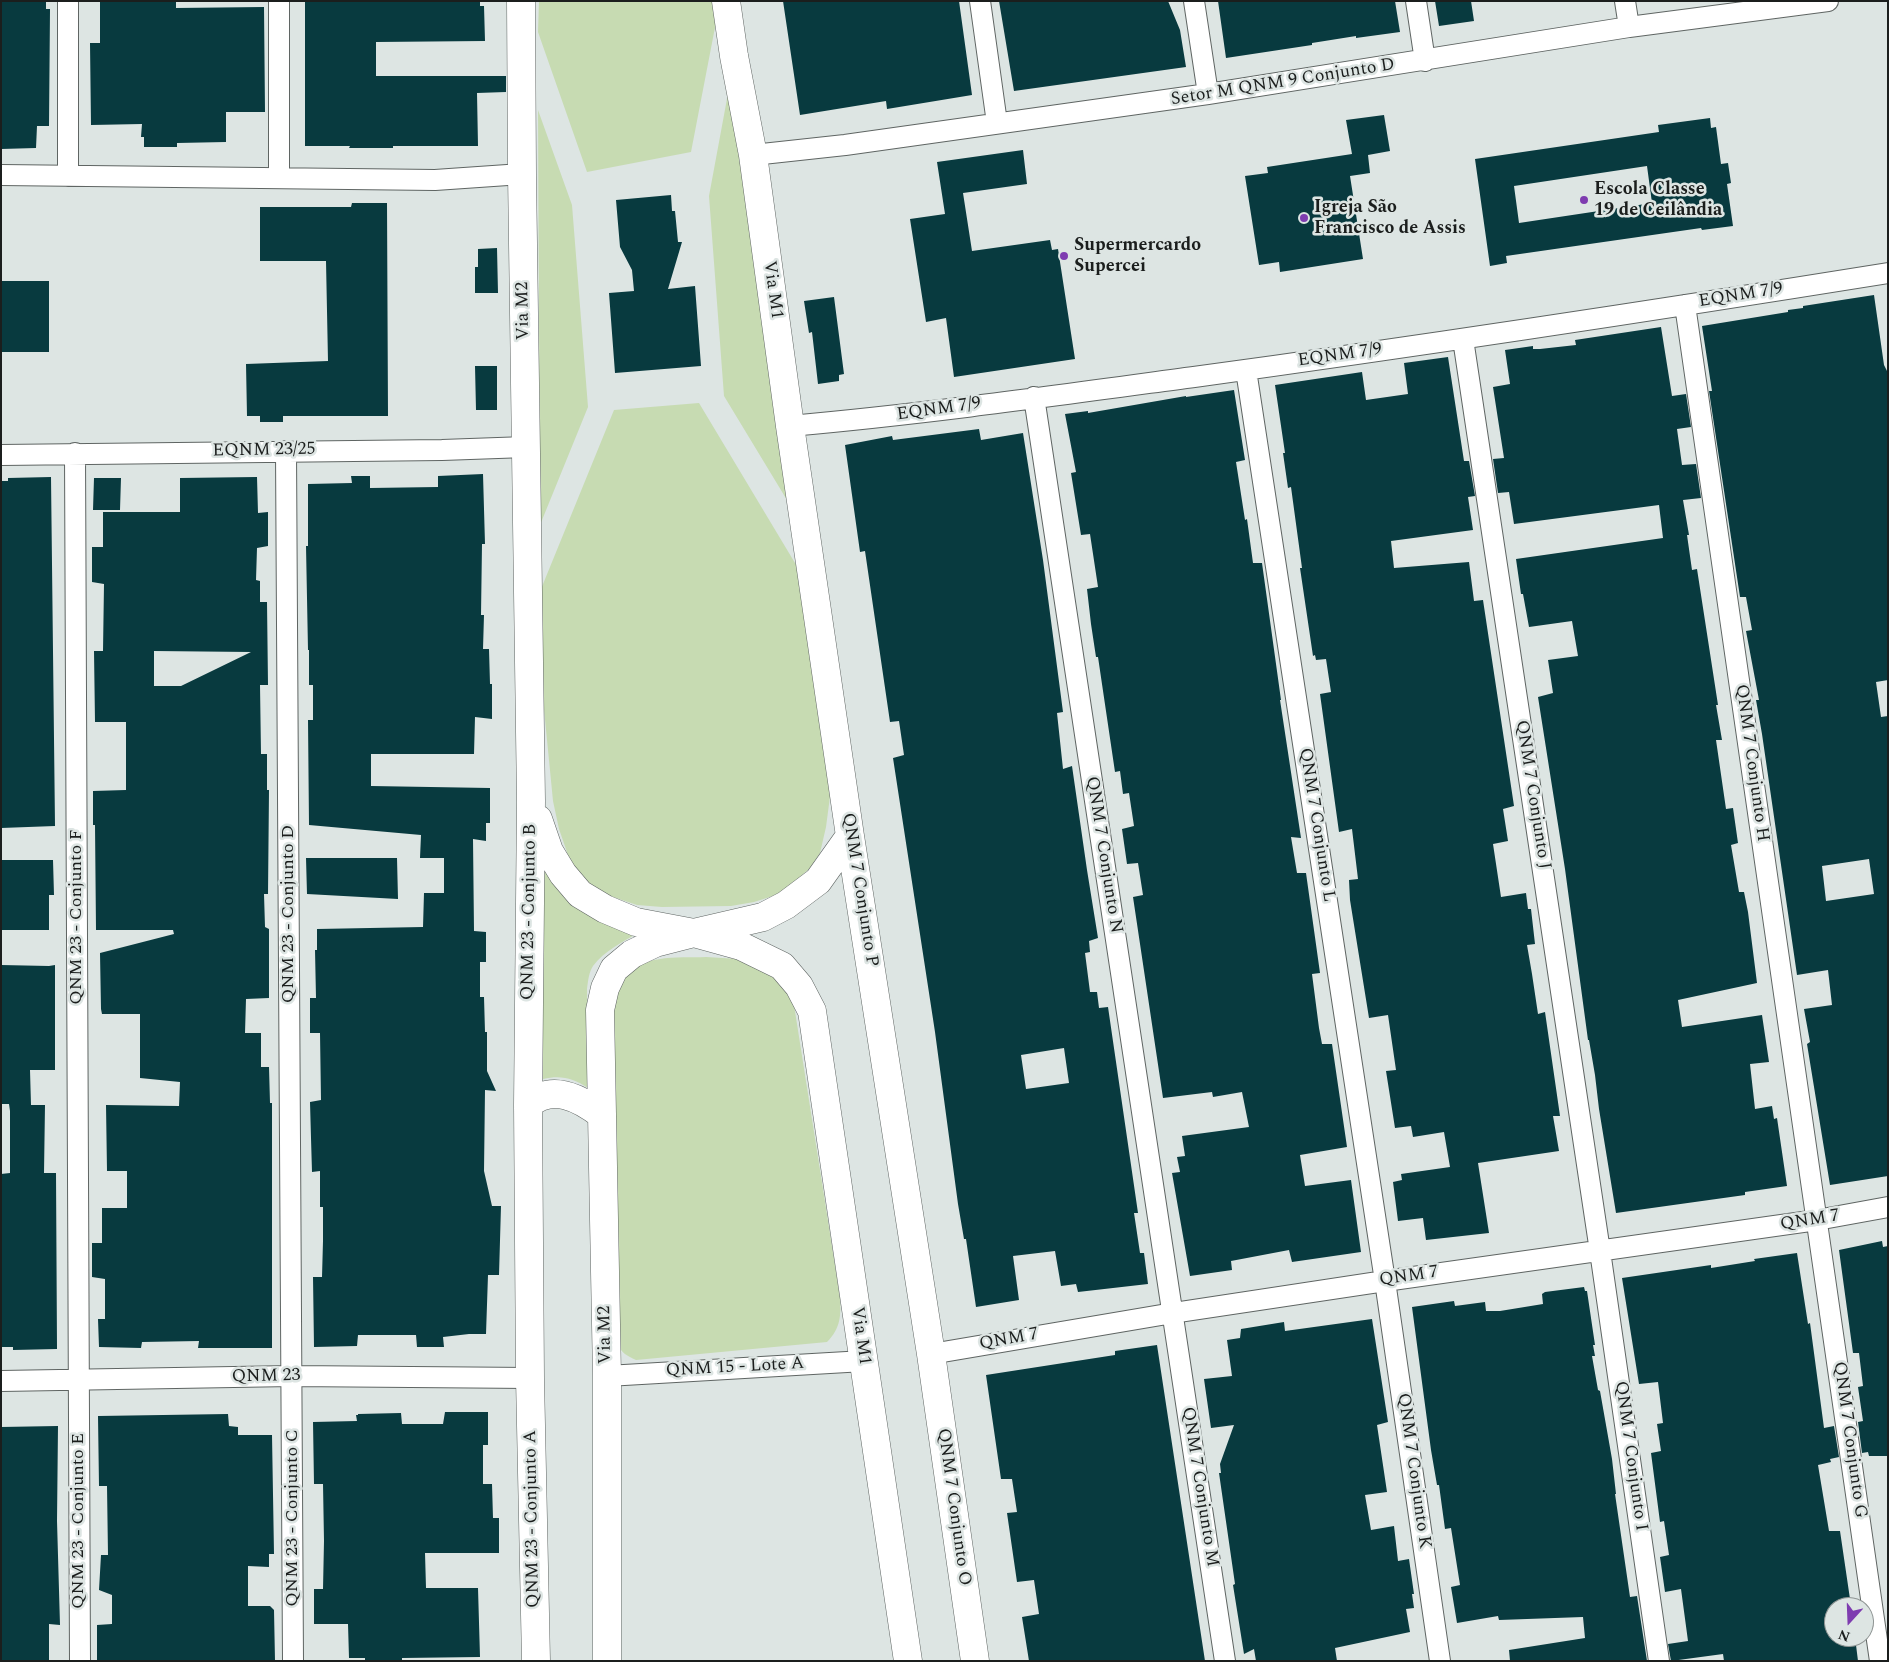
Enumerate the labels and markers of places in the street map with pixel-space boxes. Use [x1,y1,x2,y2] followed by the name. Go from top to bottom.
[1594,179,1722,222] place label: Escola Classe 19 de Ceilândia
[1578,194,1590,206] marker: Escola Classe 19 de Ceilândia
[1314,197,1466,240] place label: Igreja São Francisco de Assis
[1298,212,1310,224] marker: Igreja São Francisco de Assis
[1074,235,1201,278] place label: Supermercardo Supercei
[1058,250,1070,262] marker: Supermercardo Supercei

